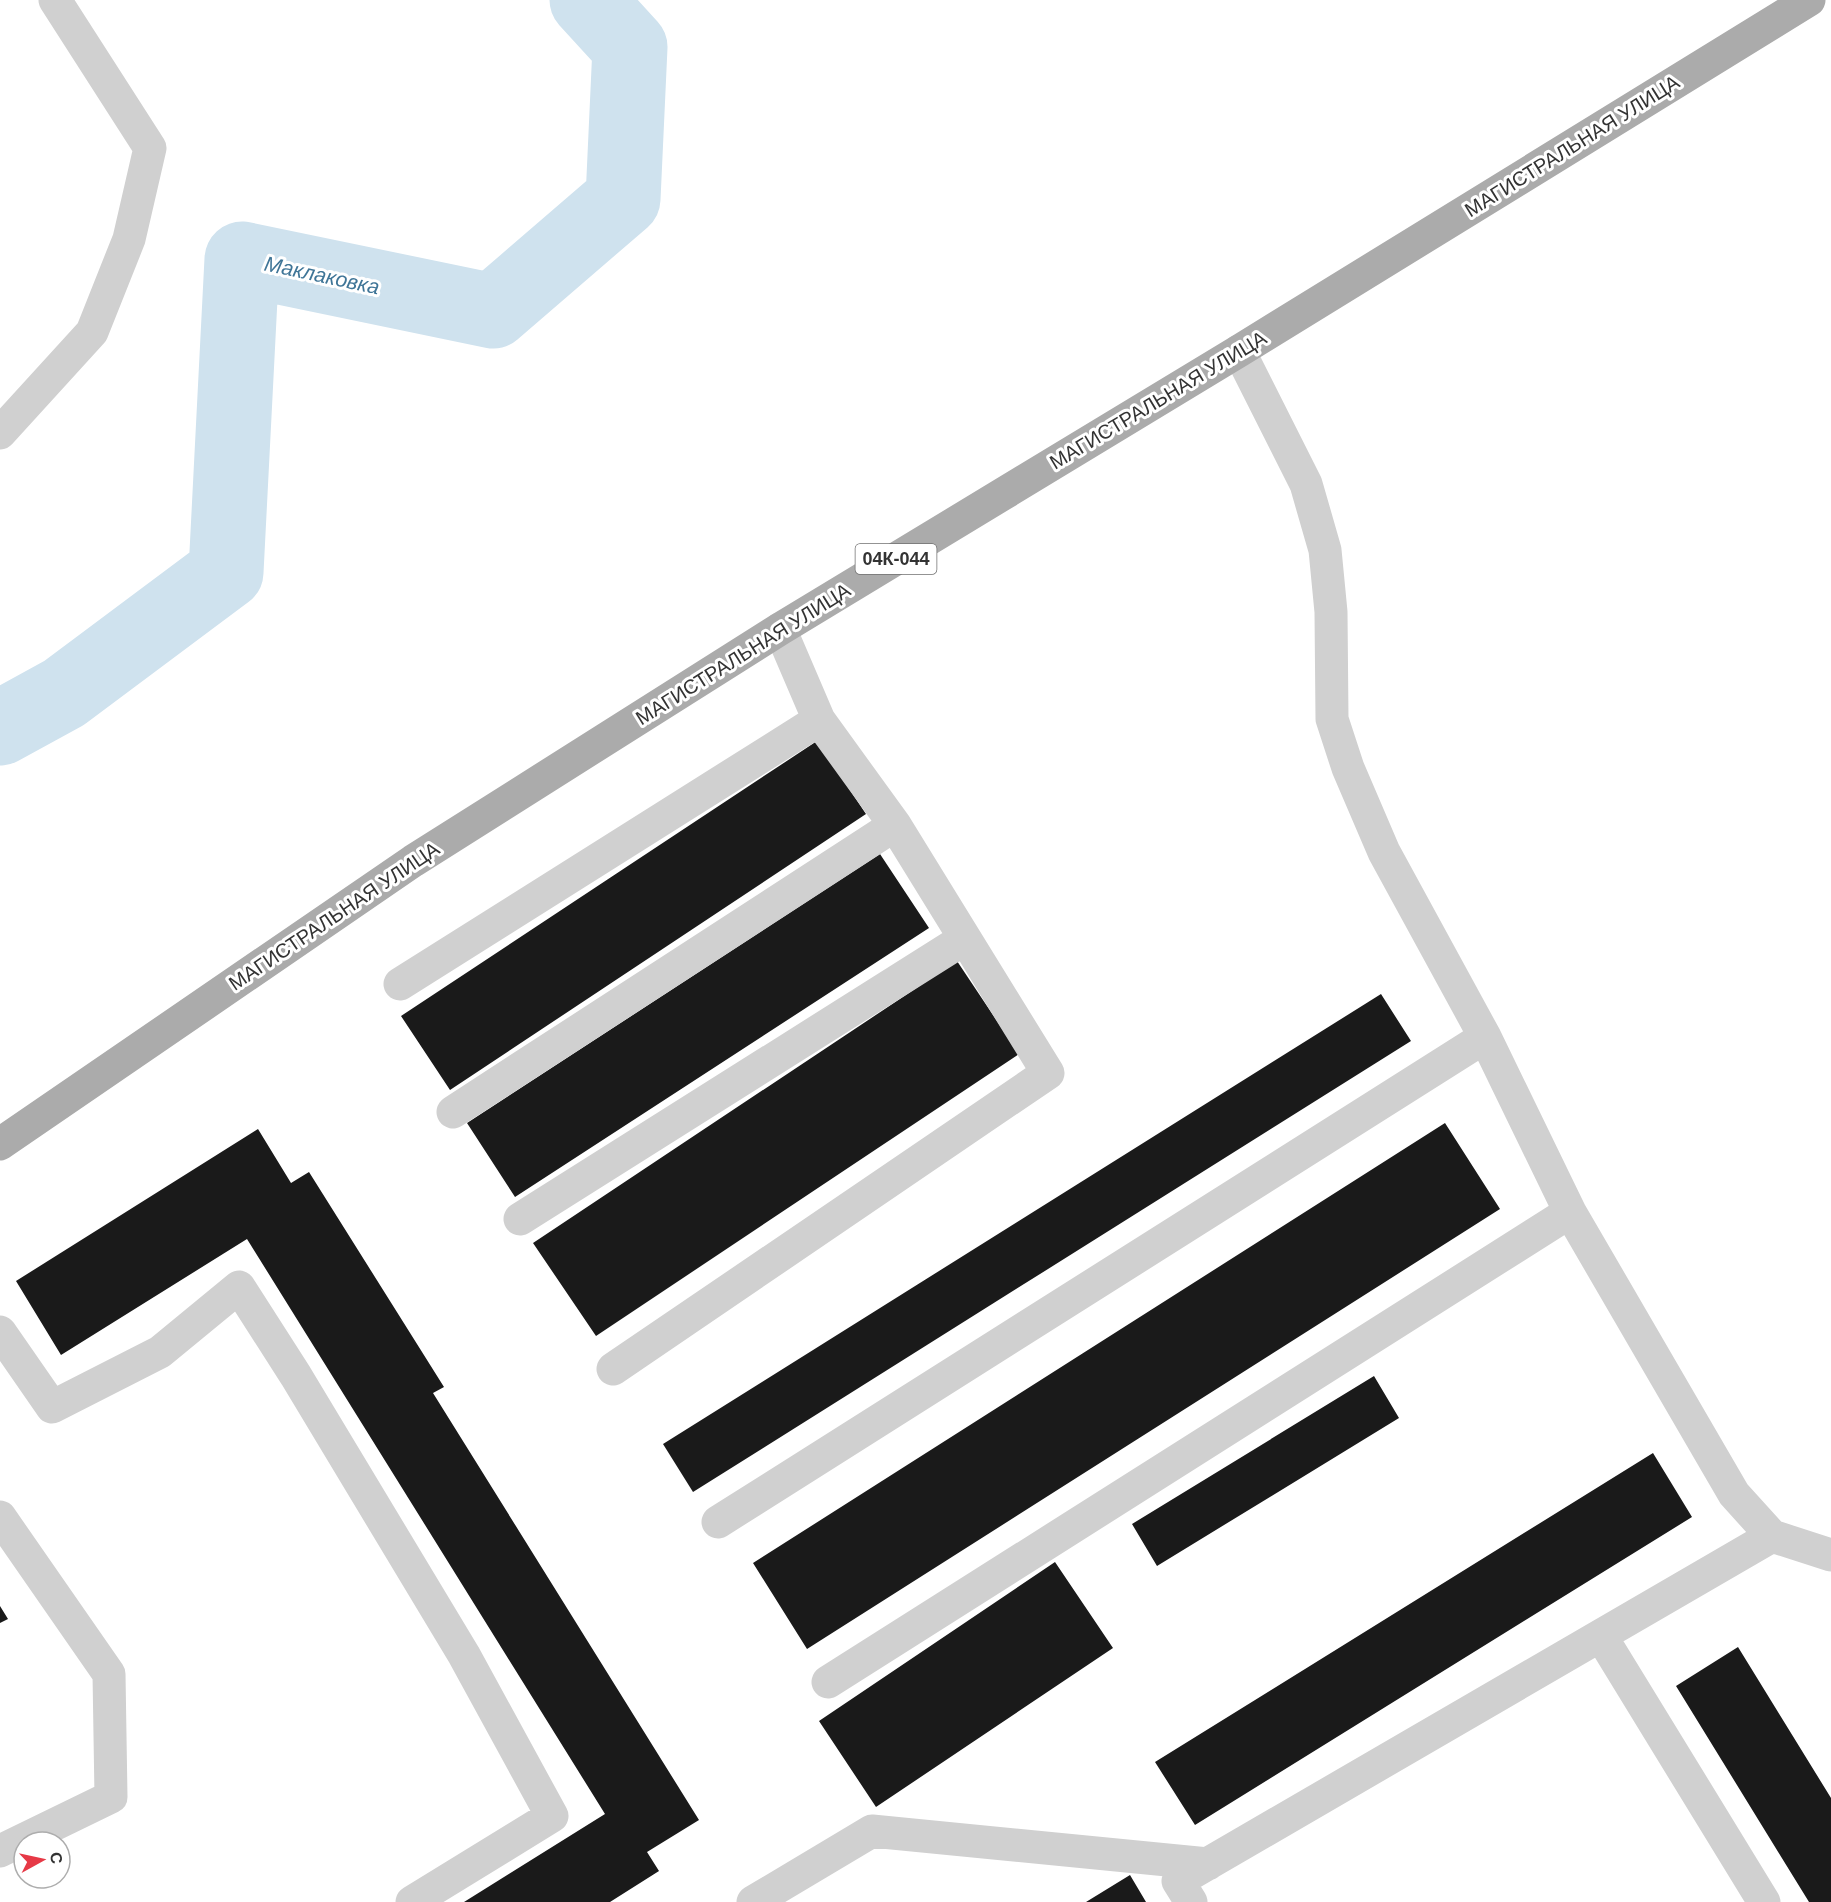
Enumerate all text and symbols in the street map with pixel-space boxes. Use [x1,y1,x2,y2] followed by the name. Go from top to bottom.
[1461,70,1684,221] street label: МАГИСТРАЛЬНАЯ УЛИЦА
[262,252,382,298] water label: Маклаковка
[1046,326,1271,473] street label: МАГИСТРАЛЬНАЯ УЛИЦА
[856,544,936,574] road number: 04К-044
[632,578,855,729] street label: МАГИСТРАЛЬНАЯ УЛИЦА
[225,837,444,995] street label: МАГИСТРАЛЬНАЯ УЛИЦА
[12,1830,72,1890] north arrow
[47,1851,66,1865] text: С

